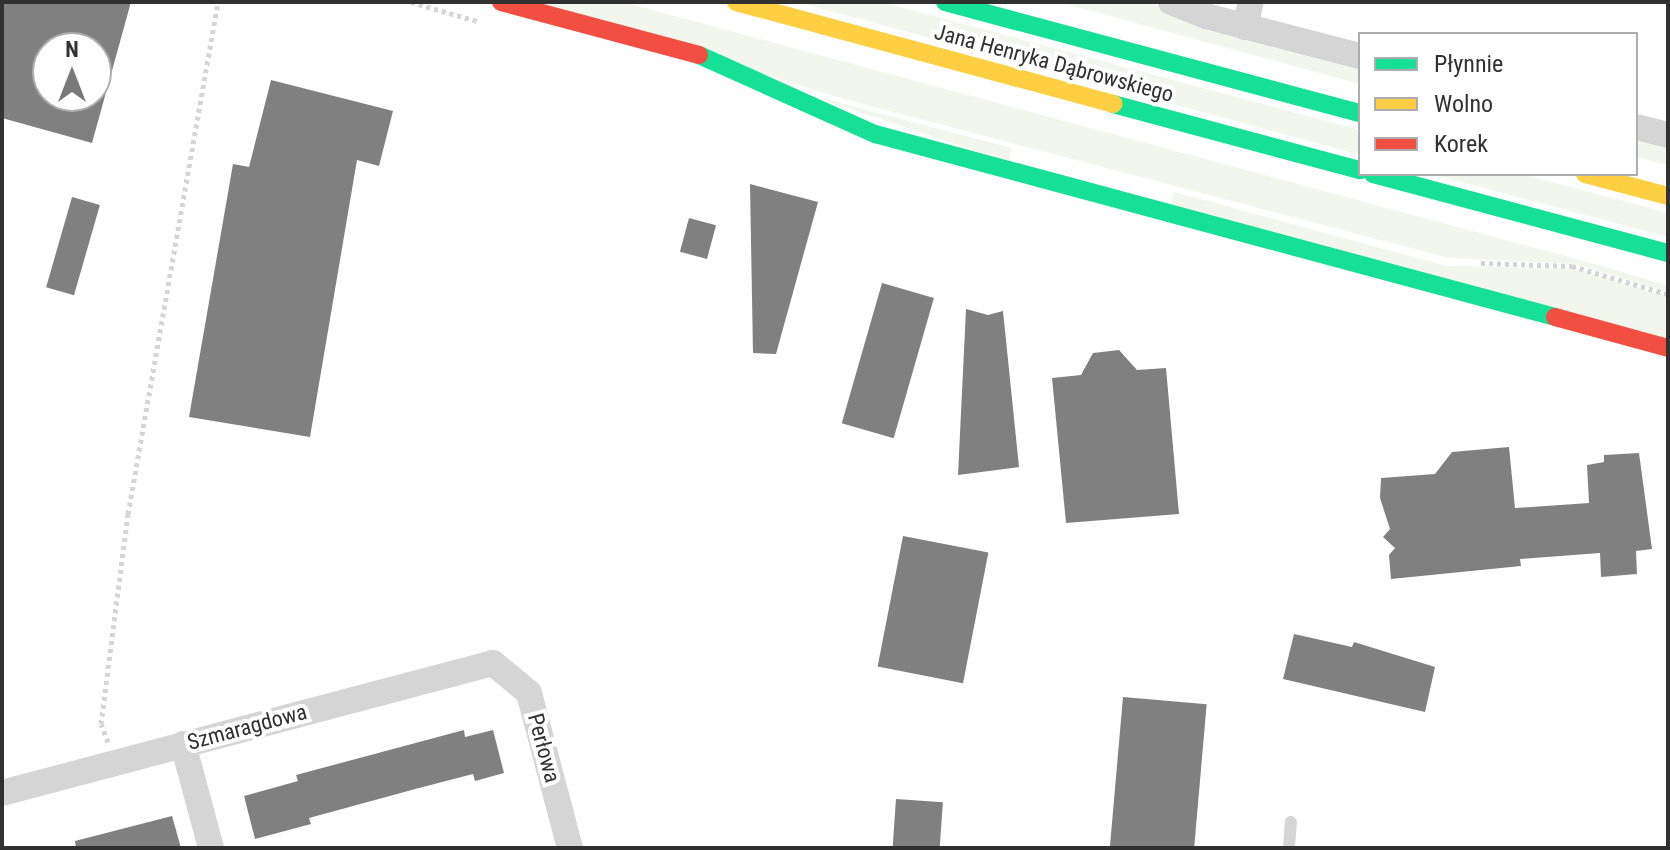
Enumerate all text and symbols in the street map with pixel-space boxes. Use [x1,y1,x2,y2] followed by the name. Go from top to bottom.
[932,18,1176,108] street label: Jana Henryka Dąbrowskiego
[32,32,112,112] north arrow
[1358,32,1638,176] legend
[65,37,79,62] text: N
[1434,50,1503,78] text: Płynnie
[1434,90,1493,118] text: Wolno
[1434,130,1488,158] text: Korek
[184,698,310,756] street label: Szmaragdowa
[522,711,566,785] street label: Perłowa

